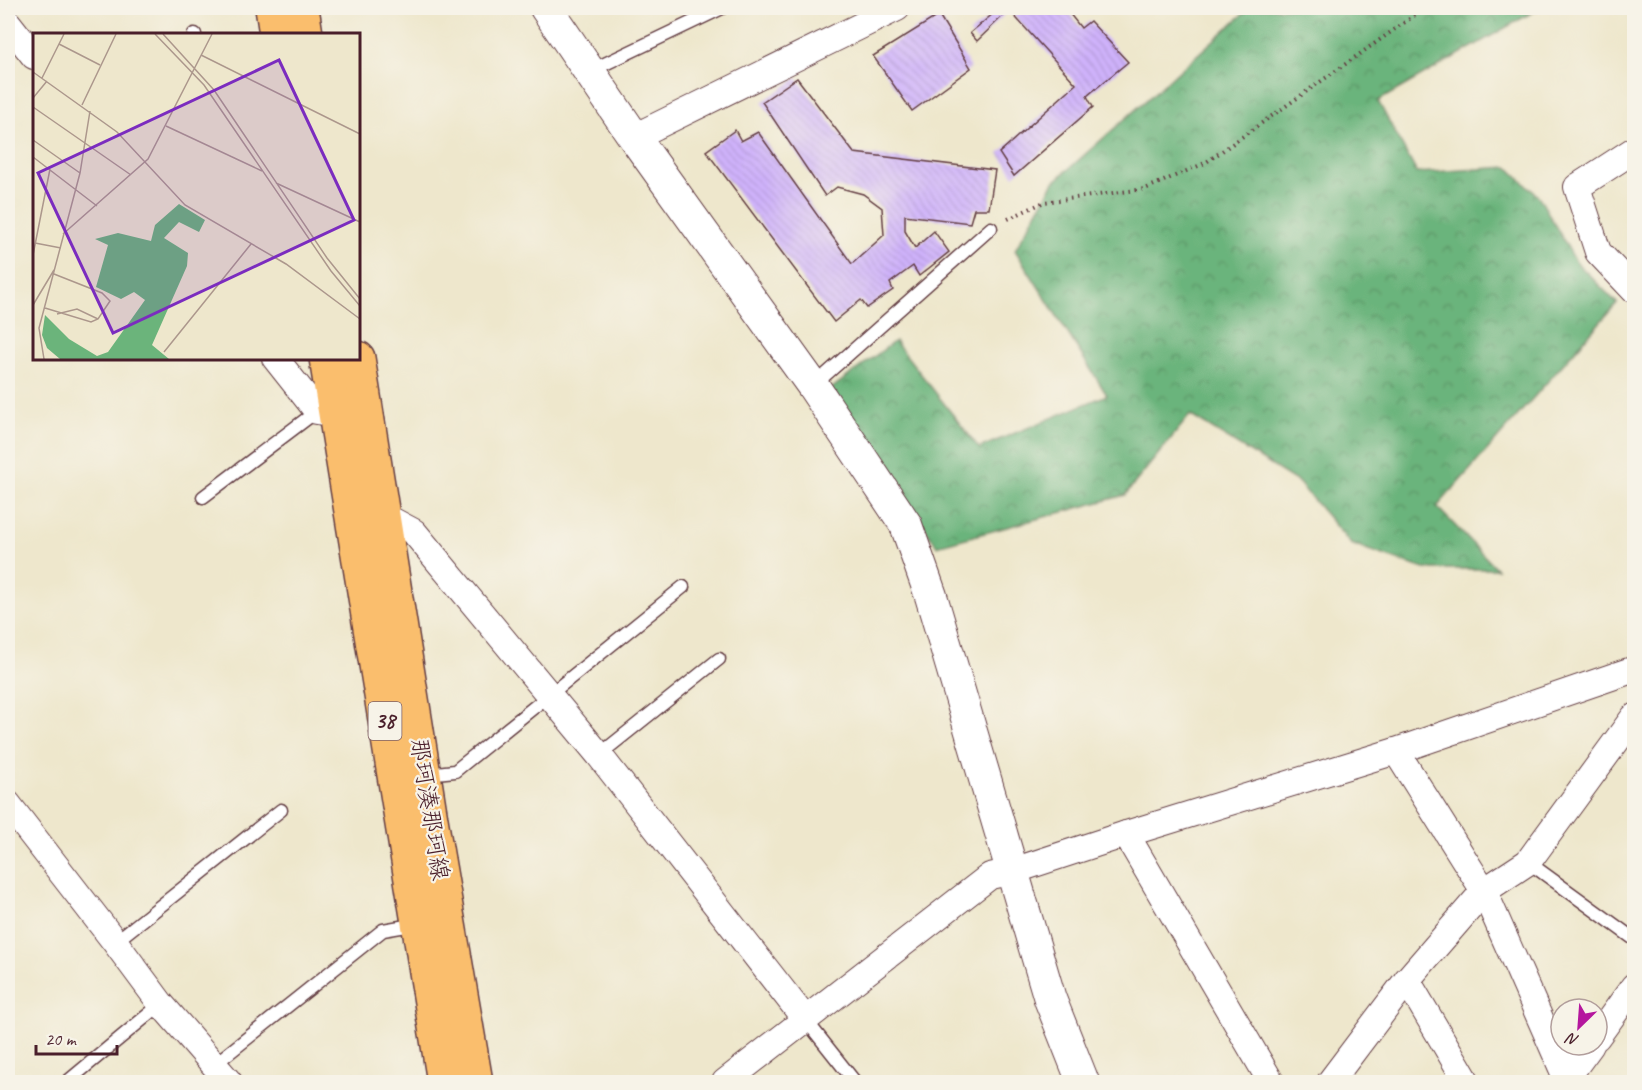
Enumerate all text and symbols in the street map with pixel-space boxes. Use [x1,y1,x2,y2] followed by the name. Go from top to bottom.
[33,33,360,360] inset map
[368,702,402,740] road number: 38
[404,736,456,882] street label: 那珂湊那珂線
[1549,997,1609,1057] north arrow
[36,1018,117,1056] scale bar
[1562,1027,1582,1051] text: N
[45,1028,78,1050] text: 20 m

